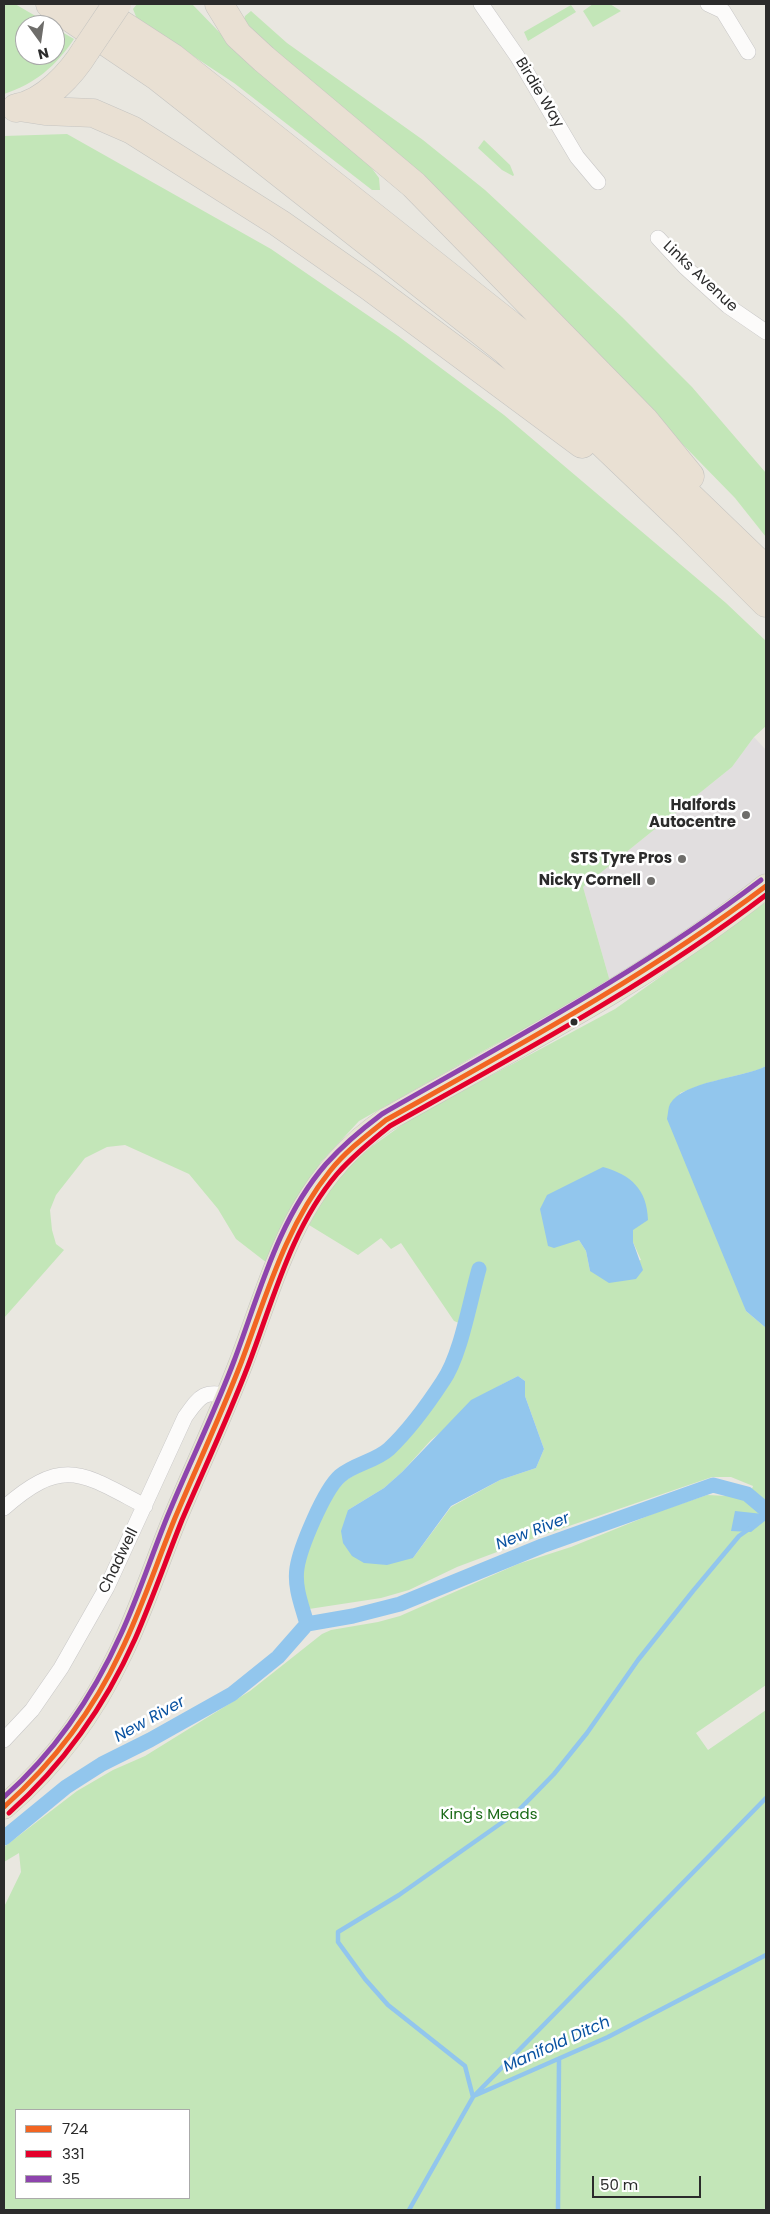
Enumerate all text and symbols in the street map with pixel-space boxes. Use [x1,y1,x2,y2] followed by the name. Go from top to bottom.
[15,15,65,65] north arrow
[36,43,51,65] text: N
[511,55,567,131] street label: Birdie Way
[659,238,741,316] street label: Links Avenue
[649,797,736,832] place label: Halfords Autocentre
[740,809,752,821] marker: Halfords Autocentre
[571,850,672,868] place label: STS Tyre Pros
[676,853,688,865] marker: STS Tyre Pros
[539,872,641,890] place label: Nicky Cornell
[645,875,657,887] marker: Nicky Cornell
[569,1017,579,1027] unlabelled marker
[493,1509,573,1555] water label: New River
[95,1525,143,1597] street label: Chadwell
[111,1693,189,1747] water label: New River
[441,1806,537,1824] park label: King's Meads
[501,2013,613,2077] water label: Manifold Ditch
[15,2109,190,2199] legend
[62,2118,88,2139] text: 724
[62,2143,84,2164] text: 331
[595,2166,704,2198] scale bar
[62,2168,80,2189] text: 35
[600,2174,638,2195] text: 50 m

